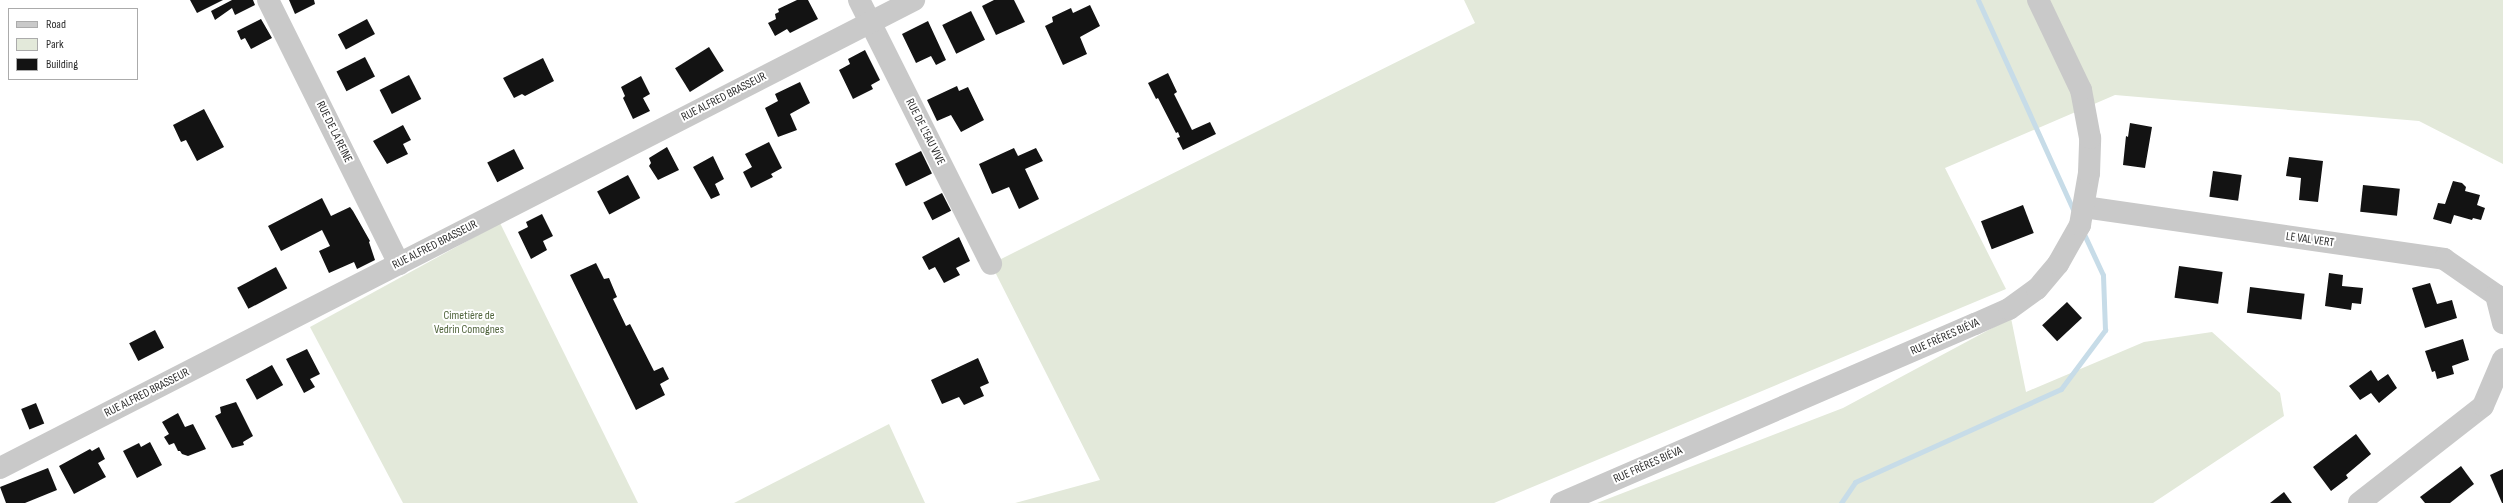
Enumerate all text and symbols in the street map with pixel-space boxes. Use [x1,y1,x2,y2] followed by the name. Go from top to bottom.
[8,8,138,80] legend
[46,17,66,32] text: Road
[46,37,64,52] text: Park
[46,57,78,72] text: Building
[679,69,769,125] street label: RUE ALFRED BRASSEUR
[902,96,948,168] street label: RUE DE L'EAU VIVE
[313,99,355,165] street label: RUE DE LA REINE
[390,217,480,273] street label: RUE ALFRED BRASSEUR
[2285,230,2335,250] street label: LE VAL VERT
[434,309,504,337] park label: Cimetière de Vedrin Comognes
[1908,315,1982,359] street label: RUE FRÈRES BIÉVA
[102,365,192,421] street label: RUE ALFRED BRASSEUR
[1611,443,1685,487] street label: RUE FRÈRES BIÉVA

